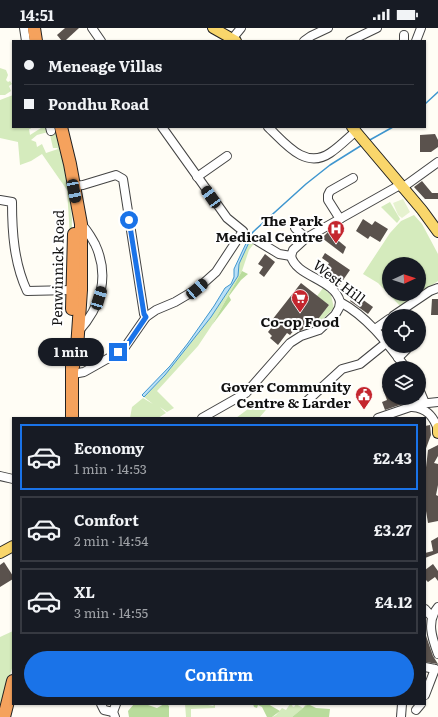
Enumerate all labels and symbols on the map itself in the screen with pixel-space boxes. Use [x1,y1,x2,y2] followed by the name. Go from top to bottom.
[66,178,82,204] car
[199,184,223,210] car
[46,209,68,326] street label: Penwinnick Road
[215,210,324,246] place label: The Park Medical Centre
[120,211,138,229] route start
[326,219,346,244] hospital icon: The Park Medical Centre
[309,254,370,308] street label: West Hill
[382,257,426,301] north arrow
[184,277,210,301] car
[90,285,108,311] car
[290,288,310,313] supermarket icon: Co-op Food
[261,311,339,331] place label: Co-op Food
[38,338,104,366] callout: 1 min
[109,343,127,361] route end
[221,376,351,412] place label: Gover Community Centre & Larder
[354,385,374,410] public building icon: Gover Community Centre & Larder

